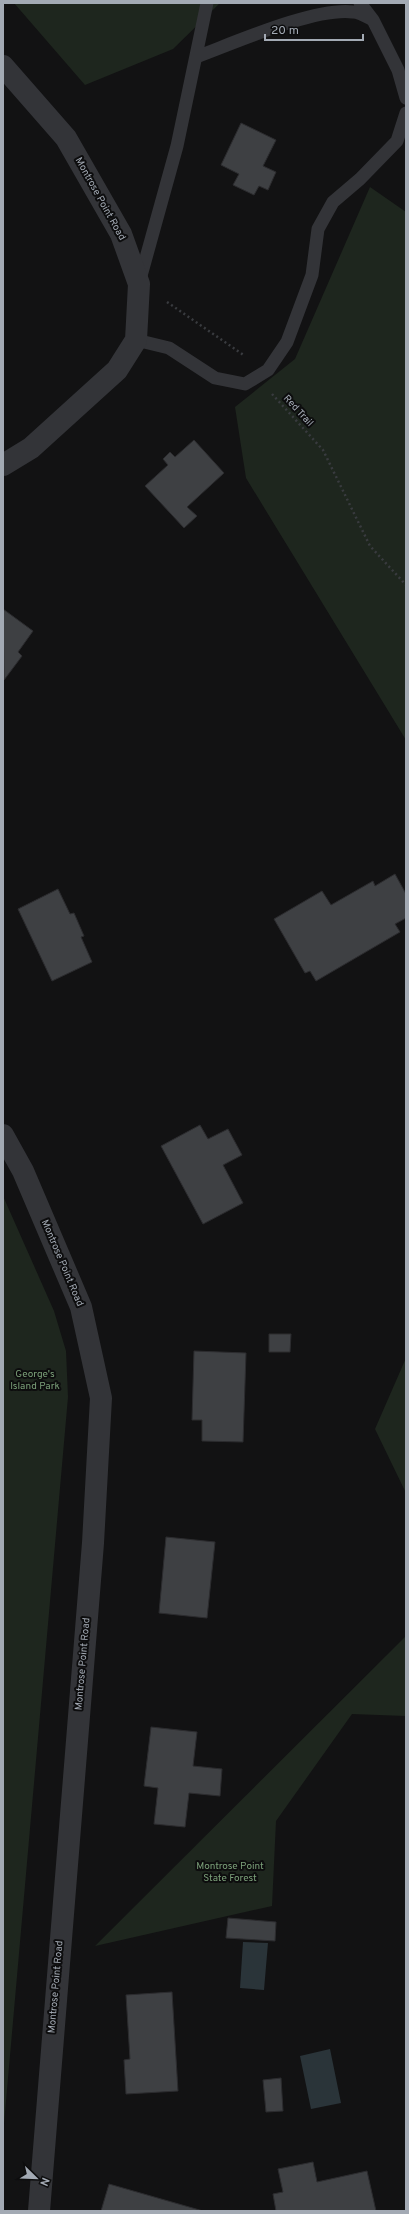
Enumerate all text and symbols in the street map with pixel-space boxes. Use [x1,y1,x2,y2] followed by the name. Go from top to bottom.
[265,16,363,42] scale bar
[271,23,299,39] text: 20 m
[72,155,128,243] street label: Montrose Point Road
[280,392,316,430] street label: Red Trail
[38,1218,86,1308] street label: Montrose Point Road
[10,1368,60,1393] park label: George's Island Park
[72,1617,94,1711] street label: Montrose Point Road
[196,1860,264,1885] park label: Montrose Point State Forest
[45,1940,67,2034] street label: Montrose Point Road
[16,2158,56,2198] north arrow
[36,2175,52,2188] text: N

